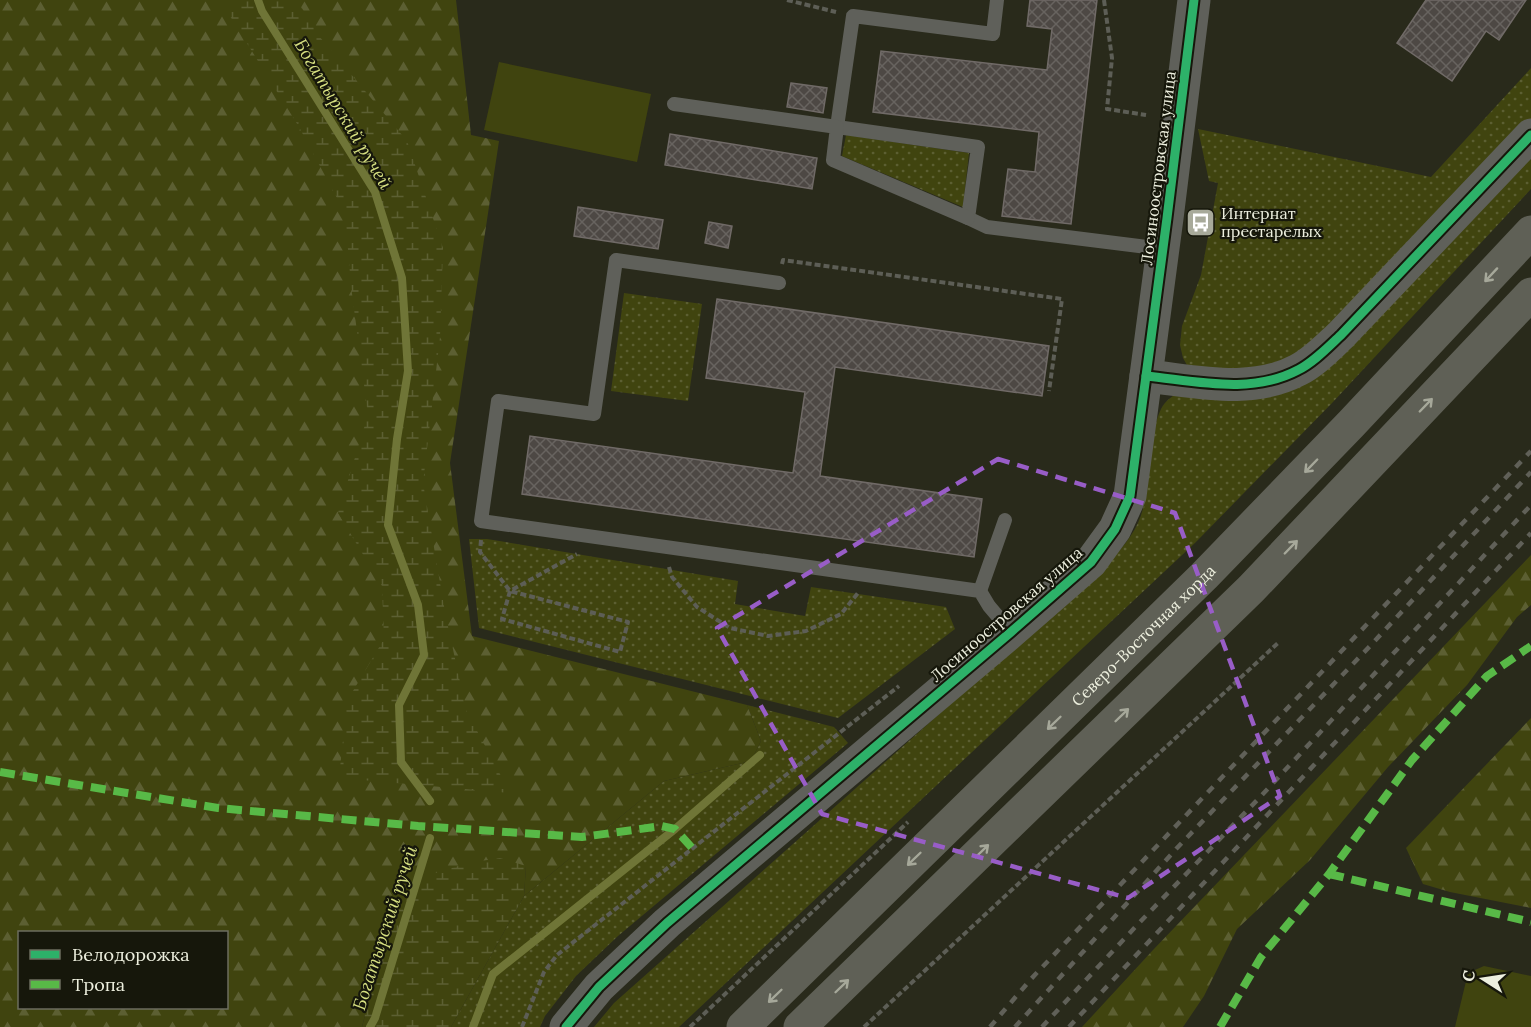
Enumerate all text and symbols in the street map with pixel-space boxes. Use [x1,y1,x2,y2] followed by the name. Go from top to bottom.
[289,34,398,193] water label: Богатырский ручей
[1136,70,1180,266] street label: Лосиноостровская улица
[1221,203,1322,241] place label: Интернат престарелых
[1184,206,1216,238] bus stop icon: Интернат престарелых
[1484,267,1498,282] one-way arrow
[1418,398,1433,413] one-way arrow
[1303,459,1318,474] one-way arrow
[1284,539,1298,554] one-way arrow
[926,542,1086,686] street label: Лосиноостровская улица
[1067,560,1220,710] street label: Северо-Восточная хорда
[1114,708,1129,722] one-way arrow
[1046,716,1061,730] one-way arrow
[347,842,422,1013] water label: Богатырский ручей
[975,843,990,858] one-way arrow
[907,852,922,867] one-way arrow
[18,931,228,1009] legend
[72,943,190,966] text: Велодорожка
[1453,949,1513,1009] north arrow
[1457,968,1479,983] text: С
[72,973,125,996] text: Тропа
[835,979,850,994] one-way arrow
[767,988,782,1003] one-way arrow

